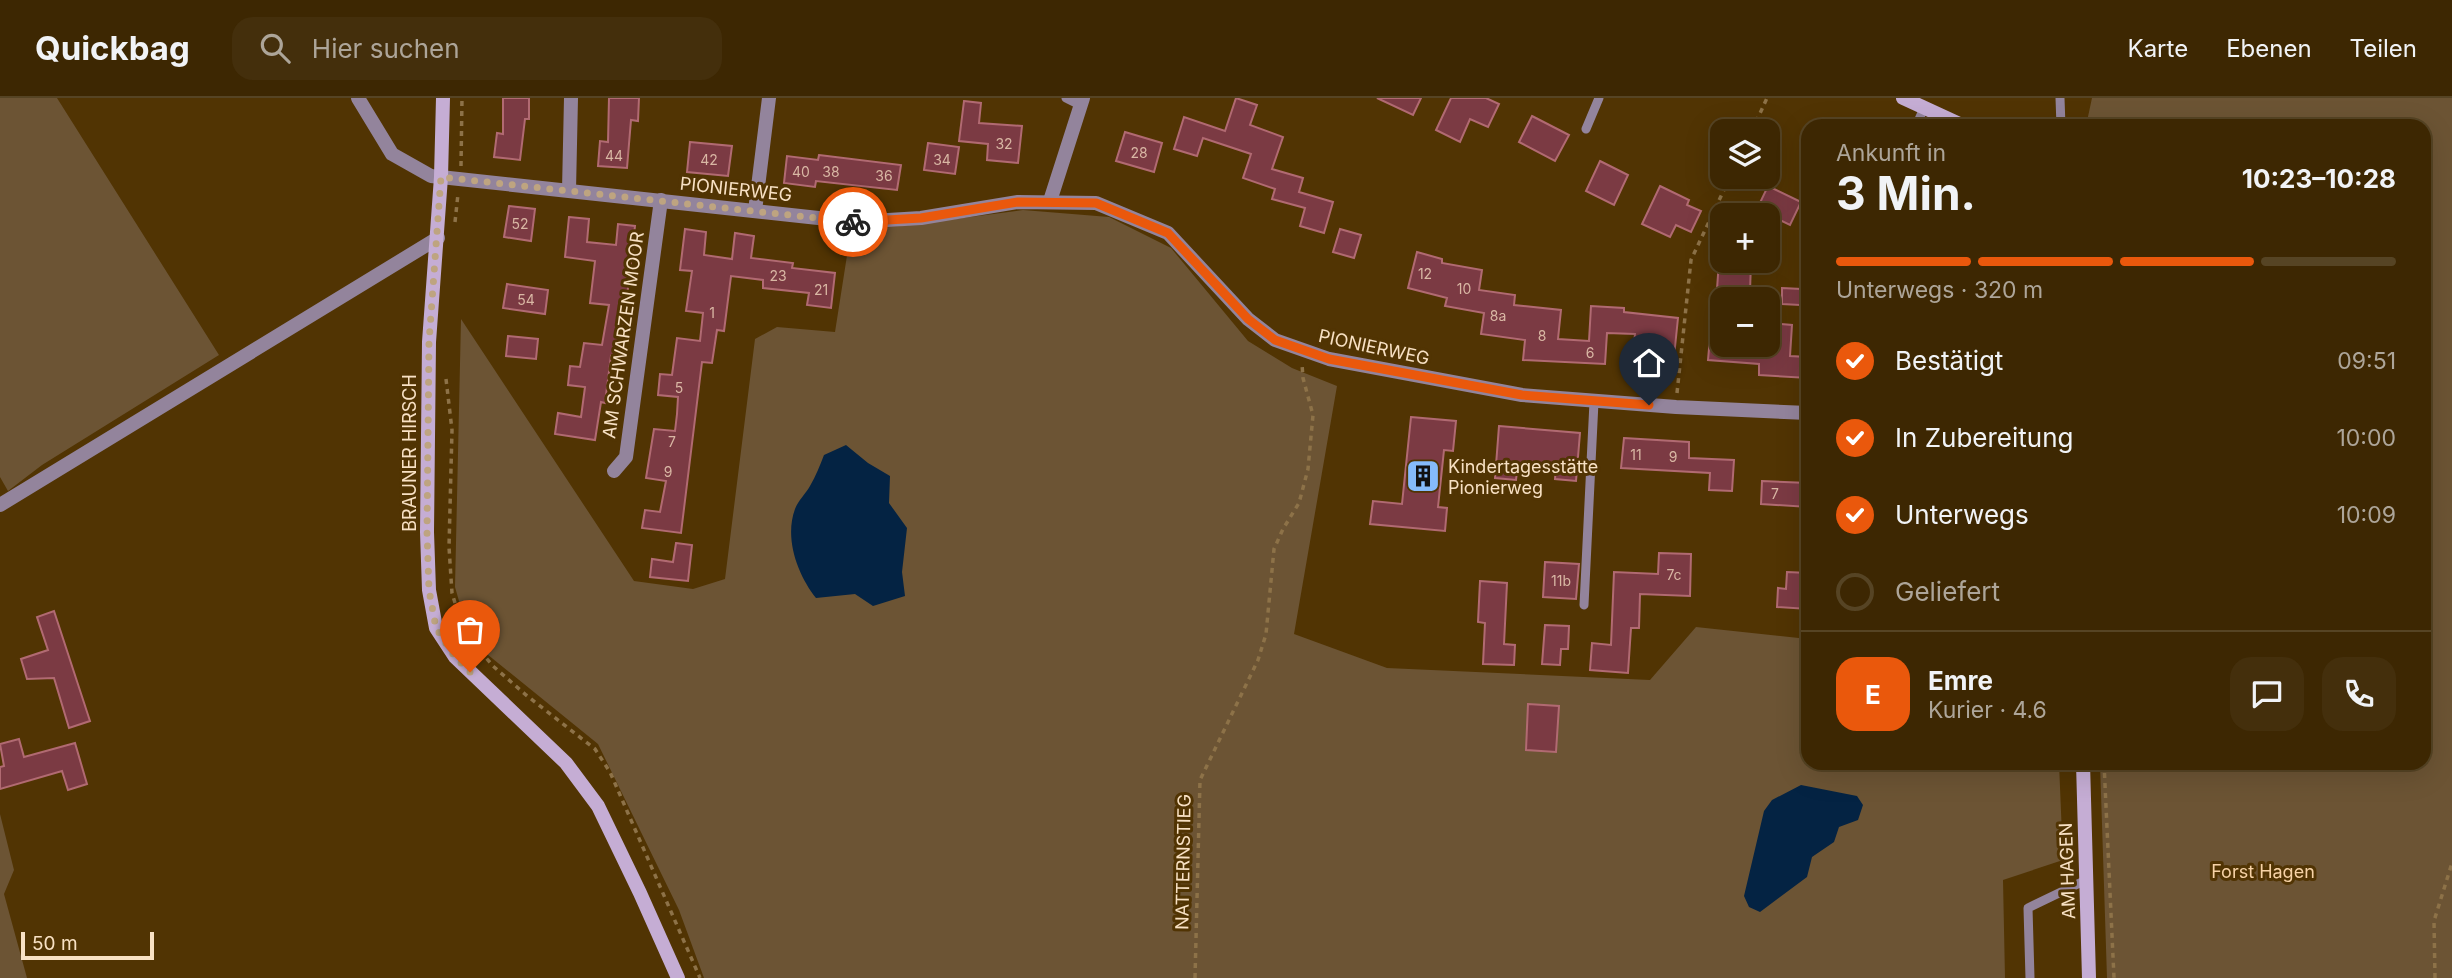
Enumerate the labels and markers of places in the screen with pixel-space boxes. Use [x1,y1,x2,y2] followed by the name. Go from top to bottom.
[1619,333,1679,405] pin
[1448,456,1598,498] place label: Kindertagesstätte Pionierweg
[1404,457,1442,495] building icon: Kindertagesstätte Pionierweg
[440,600,500,672] pin

